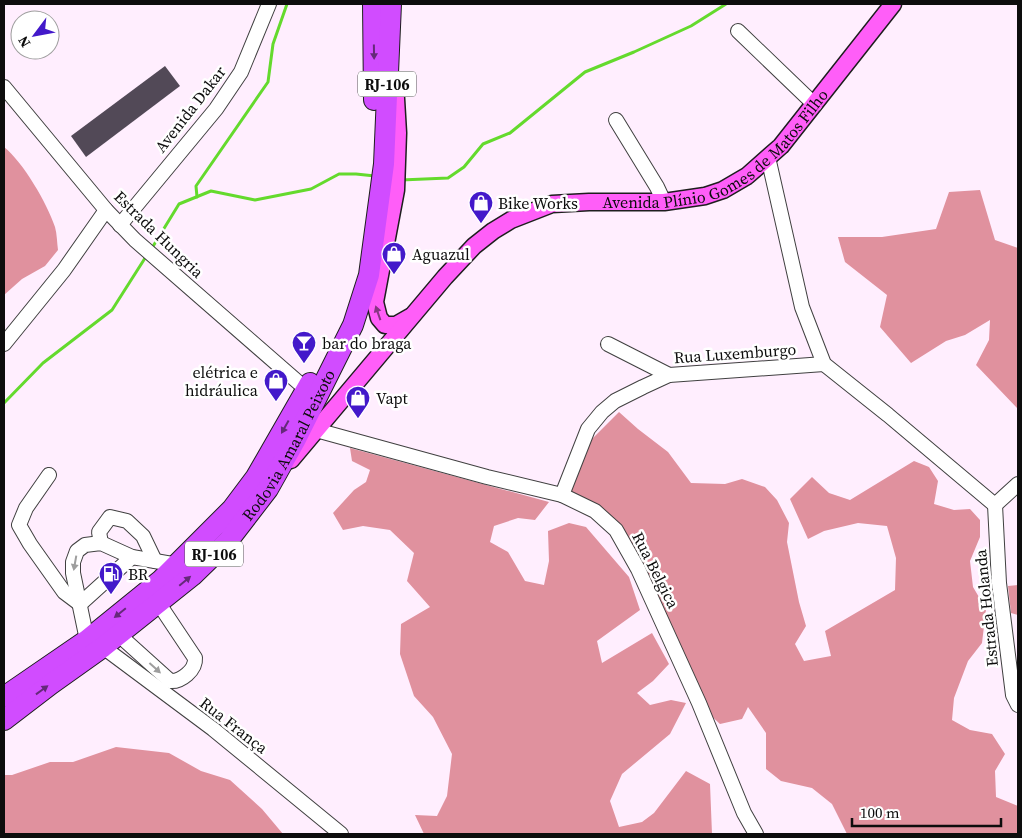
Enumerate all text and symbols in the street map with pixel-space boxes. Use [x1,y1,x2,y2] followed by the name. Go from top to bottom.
[10,10,60,60] north arrow
[13,32,35,52] text: N
[370,45,378,61] one-way arrow
[149,61,231,157] street label: Avenida Dakar
[358,72,416,96] road number: RJ-106
[603,84,833,213] street label: Avenida Plínio Gomes de Matos Filho
[109,186,209,283] street label: Estrada Hungria
[468,190,494,224] shop icon: Bike Works
[498,192,578,214] place label: Bike Works
[381,241,407,275] shop icon: Aguazul
[412,243,470,265] place label: Aguazul
[374,305,382,320] one-way arrow
[291,330,317,364] bar icon: bar do braga
[322,332,412,354] place label: bar do braga
[673,338,797,368] street label: Rua Luxemburgo
[185,361,259,401] place label: elétrica e hidráulica
[237,366,340,525] street label: Rodovia Amaral Peixoto
[263,368,289,402] shop icon: elétrica e hidráulica
[345,385,371,419] shop icon: Vapt
[376,387,408,409] place label: Vapt
[281,420,289,435] one-way arrow
[627,528,685,613] street label: Rua Belgica
[185,542,243,566] road number: RJ-106
[969,548,1003,668] street label: Estrada Holanda
[70,556,78,572] one-way arrow
[98,561,124,595] fuel station icon: BR
[128,563,149,585] place label: BR
[179,575,191,587] one-way arrow
[114,607,127,618] one-way arrow
[148,662,161,673] one-way arrow
[35,685,49,695] one-way arrow
[195,691,273,759] street label: Rua França
[852,796,1001,828] scale bar
[860,802,900,823] text: 100 m

